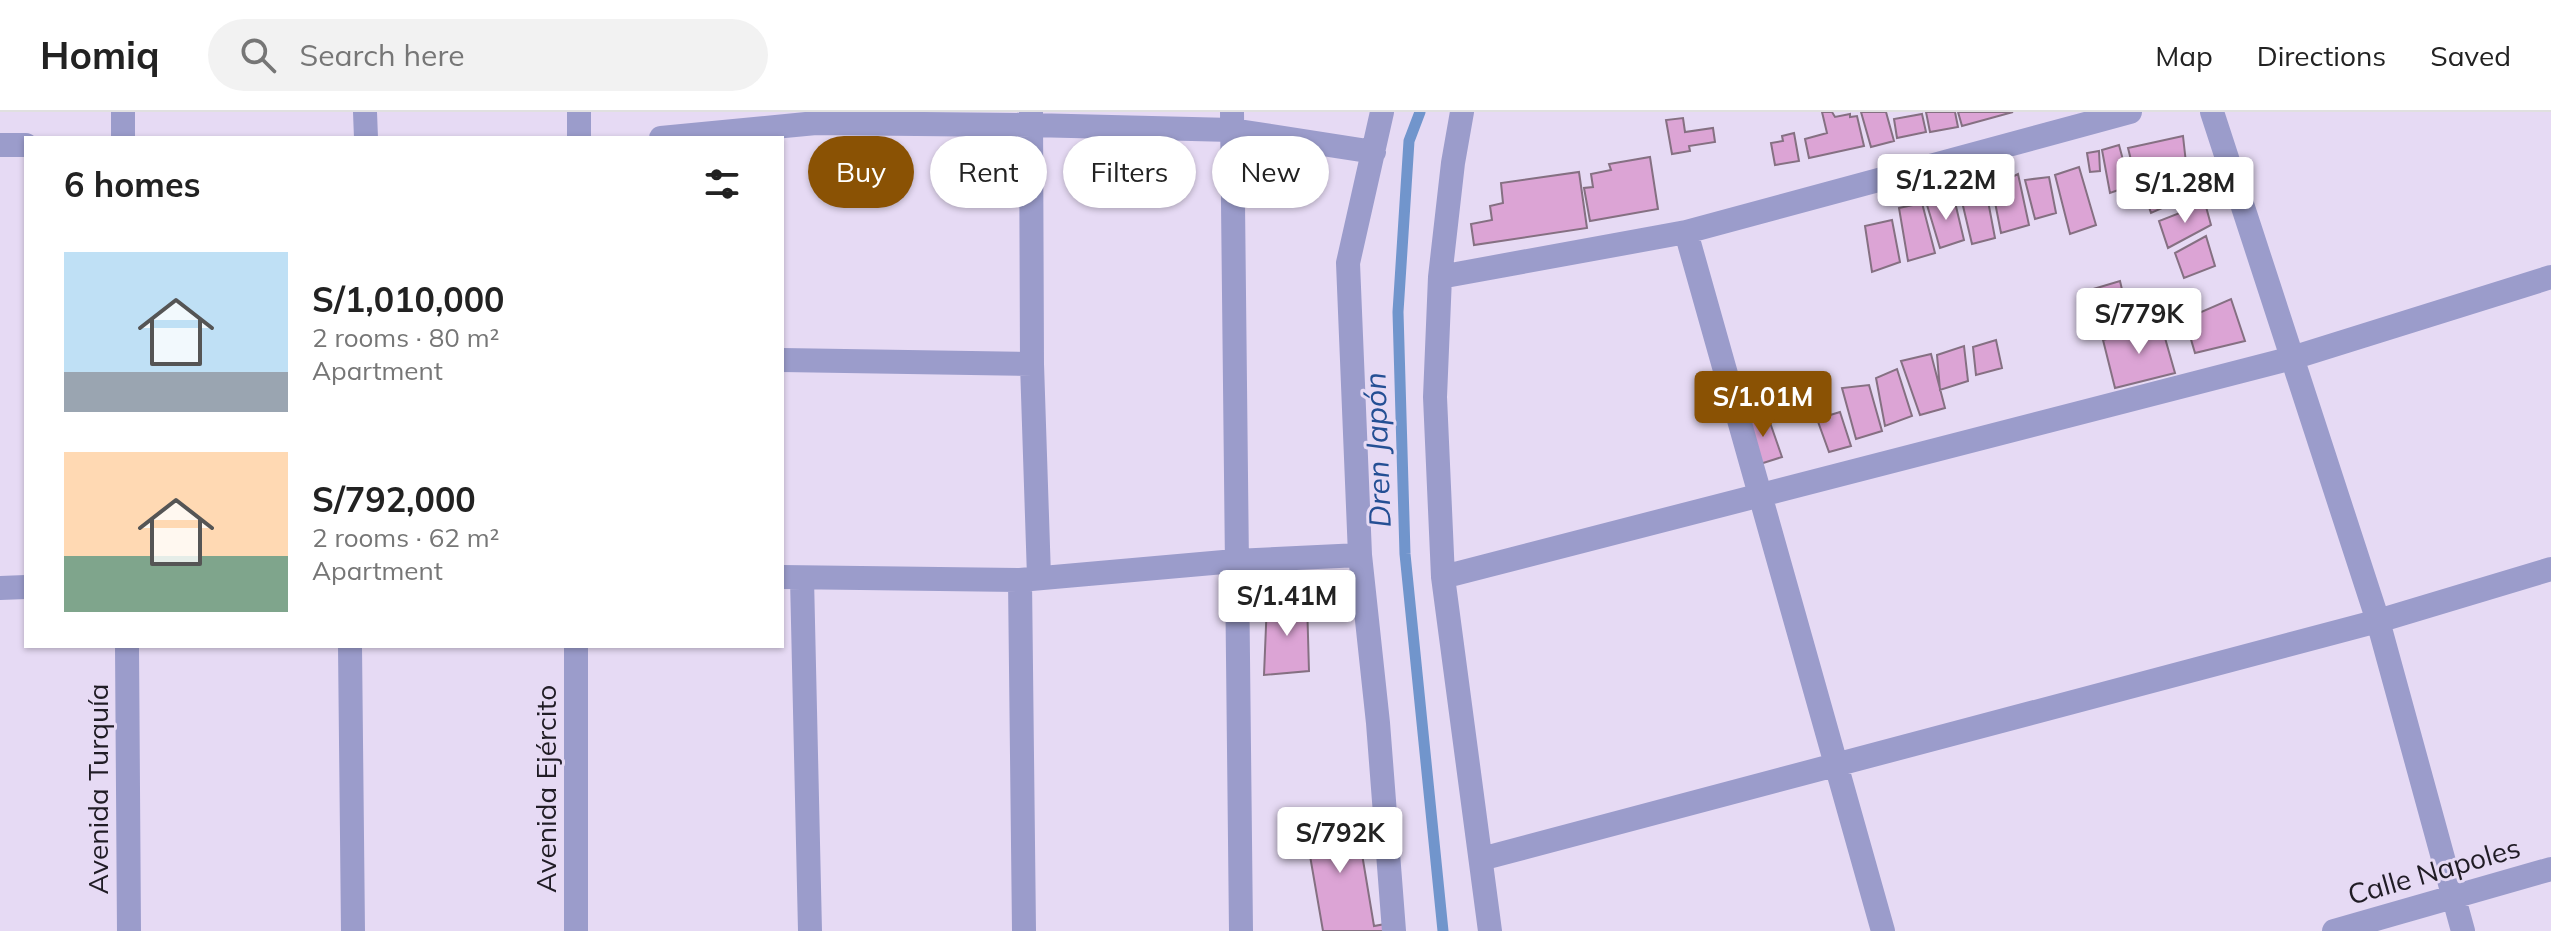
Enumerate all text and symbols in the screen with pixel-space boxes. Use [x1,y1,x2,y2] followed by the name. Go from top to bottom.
[208,19,768,91] search box
[40,31,160,79] text: Homiq
[236,33,280,77] icon: search
[300,36,464,74] text: Search here
[2155,38,2213,73] text: Map
[2257,38,2386,73] text: Directions
[2430,38,2511,73] text: Saved
[808,136,914,208] chip: Buy
[930,136,1047,208] chip: Rent
[1063,136,1196,208] chip: Filters
[1212,136,1329,208] chip: New
[1872,154,2020,222] pin: S/1.22M
[2111,157,2259,225] pin: S/1.28M
[700,162,744,206] icon: filters
[64,163,201,206] text: 6 homes
[1896,163,1996,196] text: S/1.22M
[2135,166,2235,199] text: S/1.28M
[312,278,505,321] text: S/1,010,000
[128,284,224,380] icon: home
[2074,288,2204,356] pin: S/779K
[2094,297,2184,330] text: S/779K
[312,321,499,354] text: 2 rooms · 80 m²
[312,354,443,387] text: Apartment
[1689,371,1837,439] pin: S/1.01M
[1355,372,1399,528] water label: Dren Japón
[1713,380,1813,413] text: S/1.01M
[312,478,476,521] text: S/792,000
[128,484,224,580] icon: home
[312,521,499,554] text: 2 rooms · 62 m²
[312,554,443,587] text: Apartment
[1213,570,1361,638] pin: S/1.41M
[1237,579,1337,612] text: S/1.41M
[80,683,115,895] street label: Avenida Turquía
[528,685,563,893] street label: Avenida Ejército
[1275,807,1405,875] pin: S/792K
[1295,816,1385,849] text: S/792K
[2344,829,2524,912] street label: Calle Napoles

